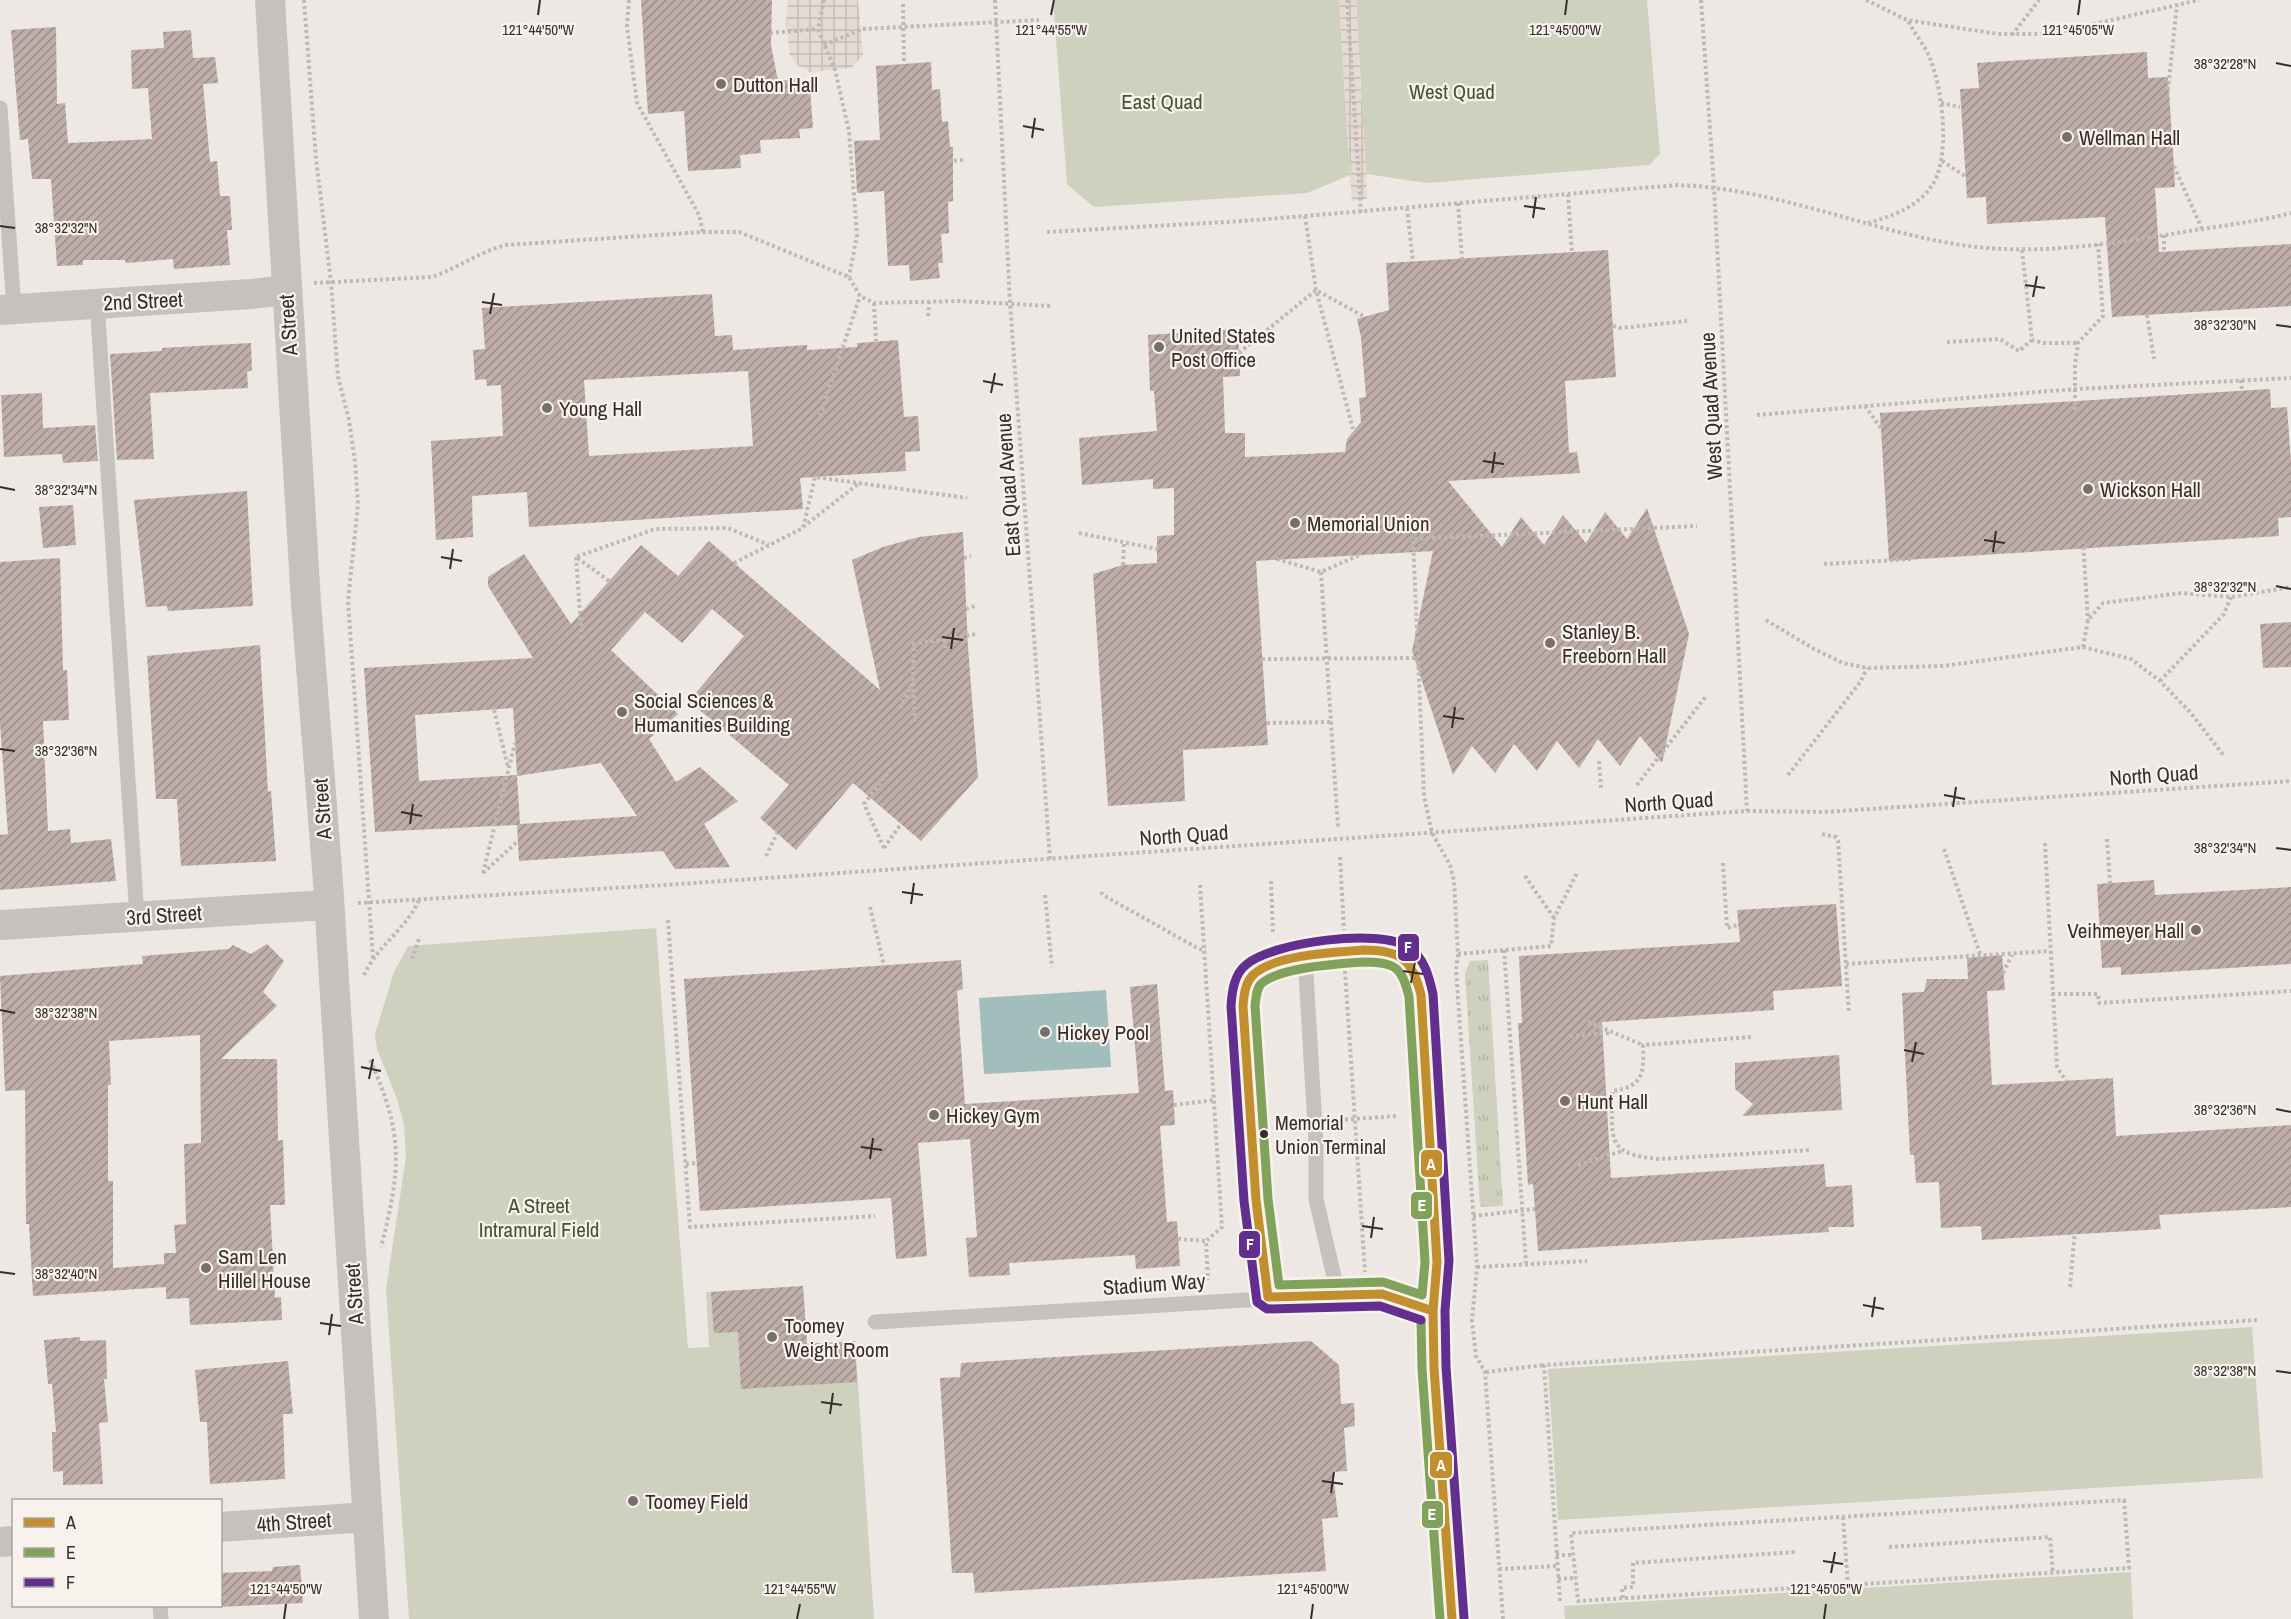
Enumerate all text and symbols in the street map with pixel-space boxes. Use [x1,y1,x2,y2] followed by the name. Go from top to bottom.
[502,19,574,40] text: 121°44'50"W
[1015,19,1087,40] text: 121°44'55"W
[1529,19,1601,40] text: 121°45'00"W
[2042,19,2114,40] text: 121°45'05"W
[2194,53,2256,74] text: 38°32'28"N
[733,70,818,99] place label: Dutton Hall
[714,77,728,91] marker: Dutton Hall
[1409,77,1495,106] park label: West Quad
[1121,87,1203,116] park label: East Quad
[2079,123,2180,152] place label: Wellman Hall
[2060,130,2074,144] marker: Wellman Hall
[35,217,97,238] text: 38°32'32"N
[103,284,184,318] street label: 2nd Street
[271,293,305,358] street label: A Street
[2194,314,2256,335] text: 38°32'30"N
[1171,321,1275,374] place label: United States Post Office
[1693,331,1729,481] street label: West Quad Avenue
[1152,340,1166,354] marker: United States Post Office
[559,394,642,423] place label: Young Hall
[540,401,554,415] marker: Young Hall
[989,412,1027,558] street label: East Quad Avenue
[2100,475,2200,504] place label: Wickson Hall
[35,479,97,500] text: 38°32'34"N
[2081,482,2095,496] marker: Wickson Hall
[1307,509,1430,538] place label: Memorial Union
[1288,516,1302,530] marker: Memorial Union
[2194,576,2256,597] text: 38°32'32"N
[1562,617,1666,670] place label: Stanley B. Freeborn Hall
[1543,636,1557,650] marker: Stanley B. Freeborn Hall
[634,686,790,739] place label: Social Sciences & Humanities Building
[615,705,629,719] marker: Social Sciences & Humanities Building
[35,740,97,761] text: 38°32'36"N
[2109,757,2199,793] street label: North Quad
[305,777,339,842] street label: A Street
[1624,784,1714,820] street label: North Quad
[1139,817,1229,853] street label: North Quad
[2194,837,2256,858] text: 38°32'34"N
[125,898,203,932] street label: 3rd Street
[2067,916,2184,945] place label: Veihmeyer Hall
[2189,923,2203,937] marker: Veihmeyer Hall
[1397,933,1420,962] line badge: F
[1404,936,1412,958] text: F
[35,1002,97,1023] text: 38°32'38"N
[1057,1018,1149,1047] place label: Hickey Pool
[1038,1025,1052,1039] marker: Hickey Pool
[1577,1087,1648,1116] place label: Hunt Hall
[1558,1094,1572,1108] marker: Hunt Hall
[2194,1099,2256,1120] text: 38°32'36"N
[946,1101,1040,1130] place label: Hickey Gym
[927,1108,941,1122] marker: Hickey Gym
[1275,1109,1386,1160] place label: Memorial Union Terminal
[1258,1128,1270,1140] marker: Memorial Union Terminal
[1420,1149,1443,1178] line badge: A
[1426,1153,1436,1175] text: A
[479,1191,599,1244] park label: A Street Intramural Field
[1410,1191,1433,1220] line badge: E
[1418,1194,1427,1216] text: E
[1238,1230,1261,1259] line badge: F
[1246,1233,1254,1255] text: F
[218,1242,311,1295] place label: Sam Len Hillel House
[199,1261,213,1275] marker: Sam Len Hillel House
[337,1262,371,1327] street label: A Street
[35,1263,97,1284] text: 38°32'40"N
[1102,1266,1207,1302] street label: Stadium Way
[784,1311,889,1364] place label: Toomey Weight Room
[765,1330,779,1344] marker: Toomey Weight Room
[2194,1360,2256,1381] text: 38°32'38"N
[1429,1451,1453,1479] line badge: A
[1436,1454,1446,1476] text: A
[645,1487,748,1516] place label: Toomey Field
[626,1494,640,1508] marker: Toomey Field
[12,1499,222,1607] legend
[1421,1500,1444,1529] line badge: E
[1428,1503,1437,1525] text: E
[256,1505,332,1539] street label: 4th Street
[65,1510,76,1535] text: A
[66,1540,76,1565] text: E
[66,1570,75,1595] text: F
[250,1578,322,1599] text: 121°44'50"W
[764,1578,836,1599] text: 121°44'55"W
[1277,1578,1349,1599] text: 121°45'00"W
[1790,1578,1862,1599] text: 121°45'05"W

